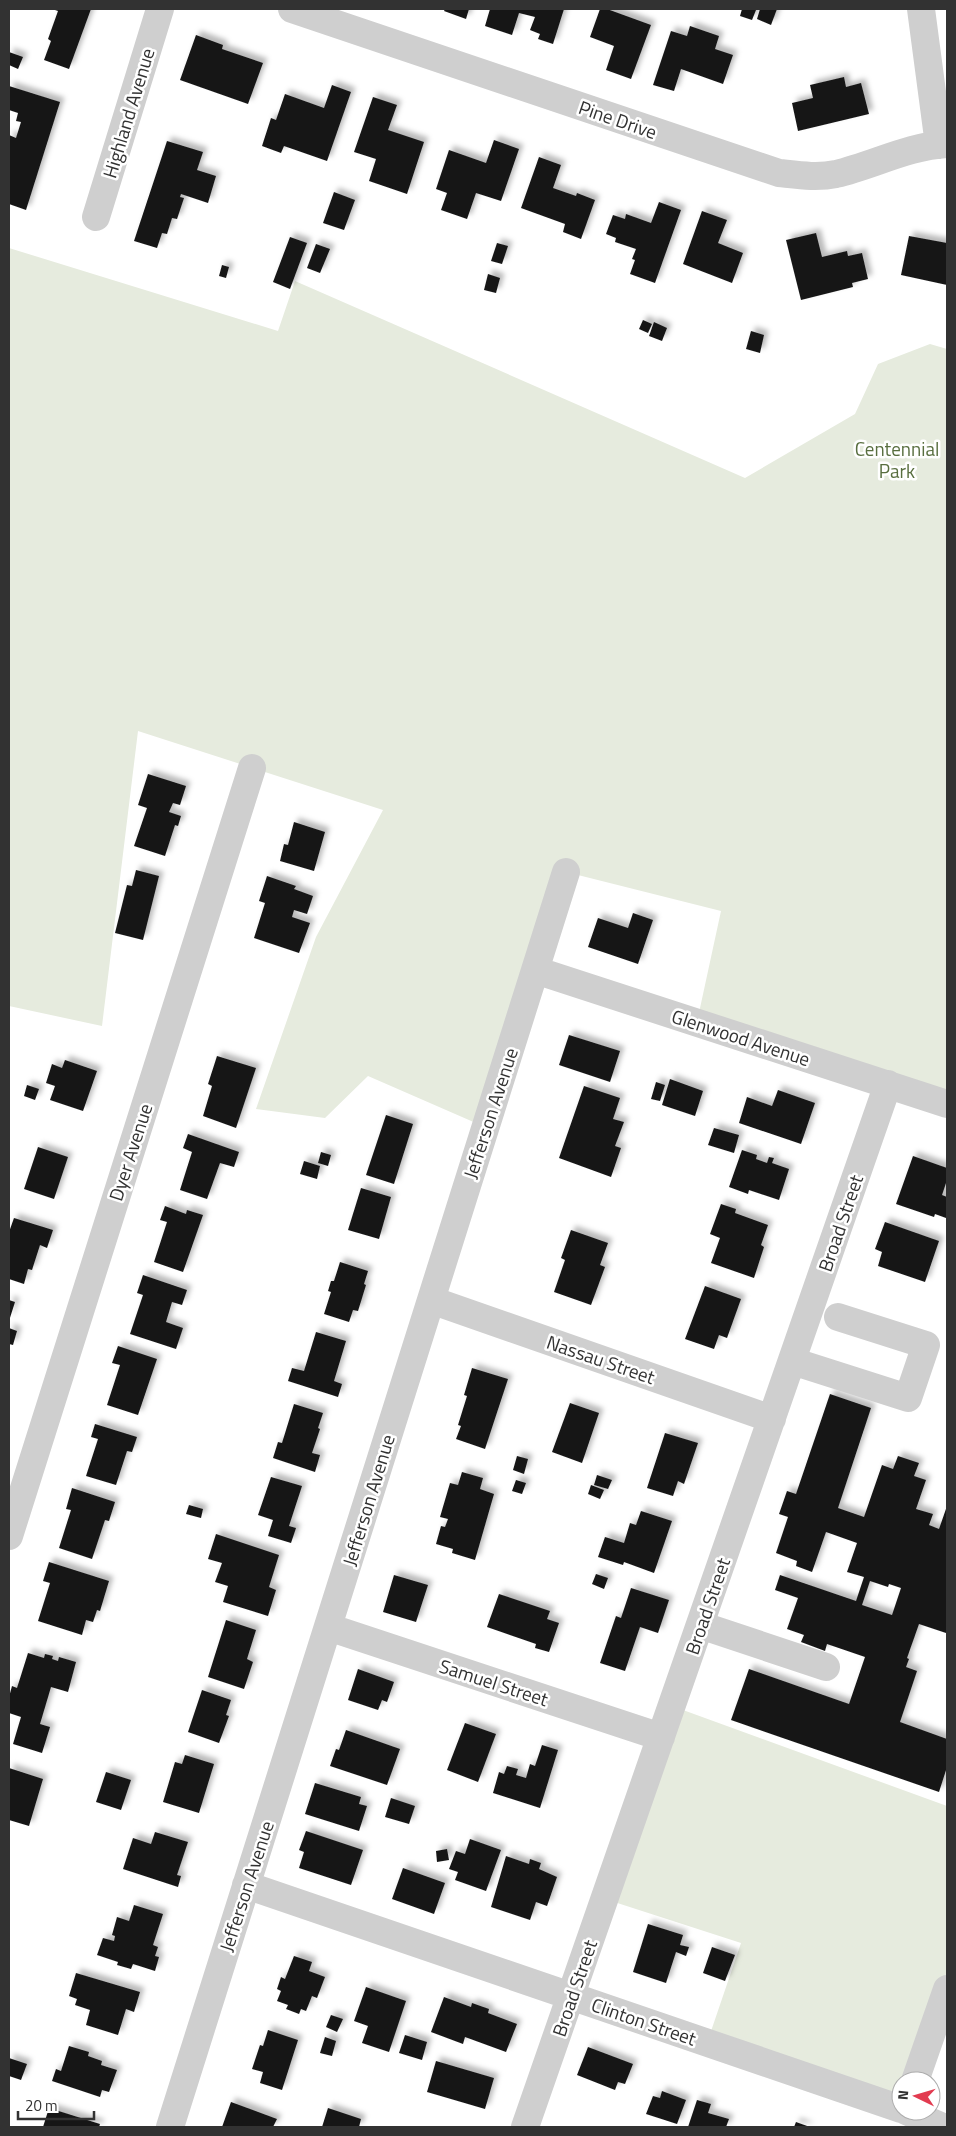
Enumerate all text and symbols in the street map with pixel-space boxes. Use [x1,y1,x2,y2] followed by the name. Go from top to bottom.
[94,44,162,182] street label: Highland Avenue
[575,92,661,146] street label: Pine Drive
[855,434,939,485] park label: Centennial Park
[668,1001,814,1073] street label: Glenwood Avenue
[455,1044,525,1182] street label: Jefferson Avenue
[101,1099,159,1205] street label: Dyer Avenue
[810,1170,870,1275] street label: Broad Street
[543,1327,659,1391] street label: Nassau Street
[334,1431,402,1569] street label: Jefferson Avenue
[677,1553,737,1658] street label: Broad Street
[436,1651,552,1713] street label: Samuel Street
[211,1817,281,1955] street label: Jefferson Avenue
[544,1935,604,2040] street label: Broad Street
[588,1990,701,2053] street label: Clinton Street
[891,2071,941,2121] north arrow
[18,2088,94,2120] scale bar
[892,2089,913,2101] text: N
[25,2094,58,2117] text: 20 m

